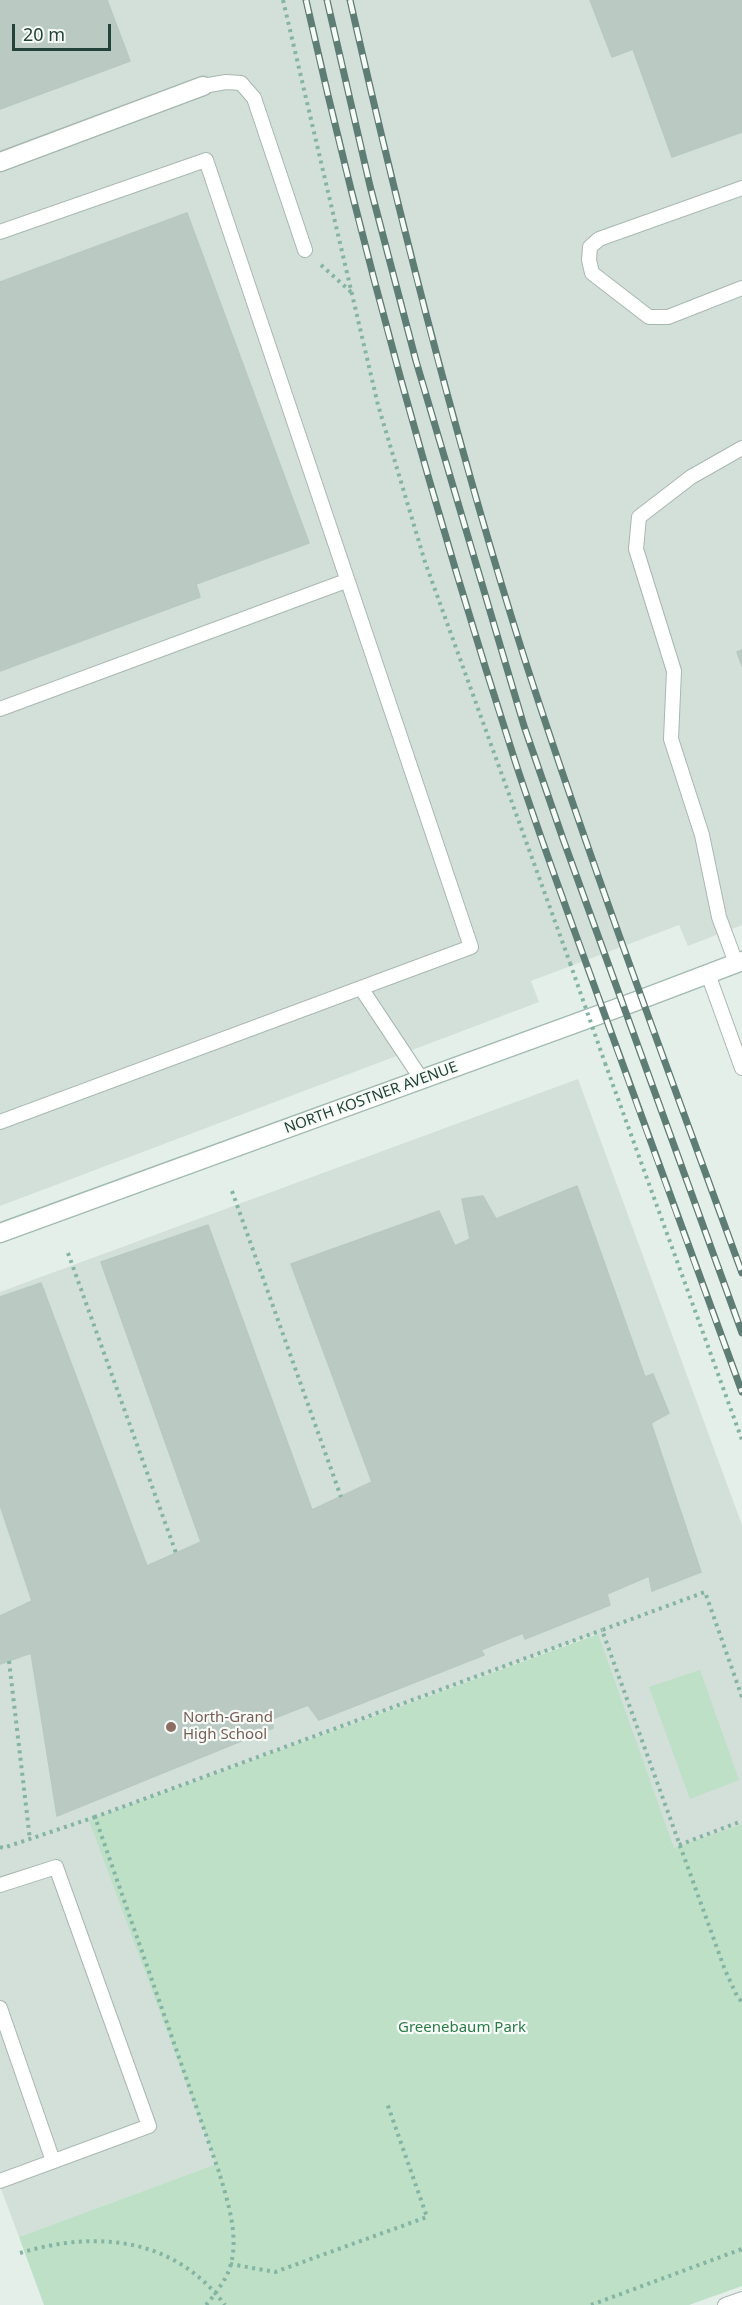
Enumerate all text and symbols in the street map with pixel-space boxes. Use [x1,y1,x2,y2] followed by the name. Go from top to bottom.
[15,12,114,50] scale bar
[23,22,65,46] text: 20 m
[282,1058,460,1138] street label: NORTH KOSTNER AVENUE
[183,1709,273,1744] place label: North-Grand High School
[164,1720,178,1734] marker: North-Grand High School
[398,2019,526,2037] park label: Greenebaum Park

